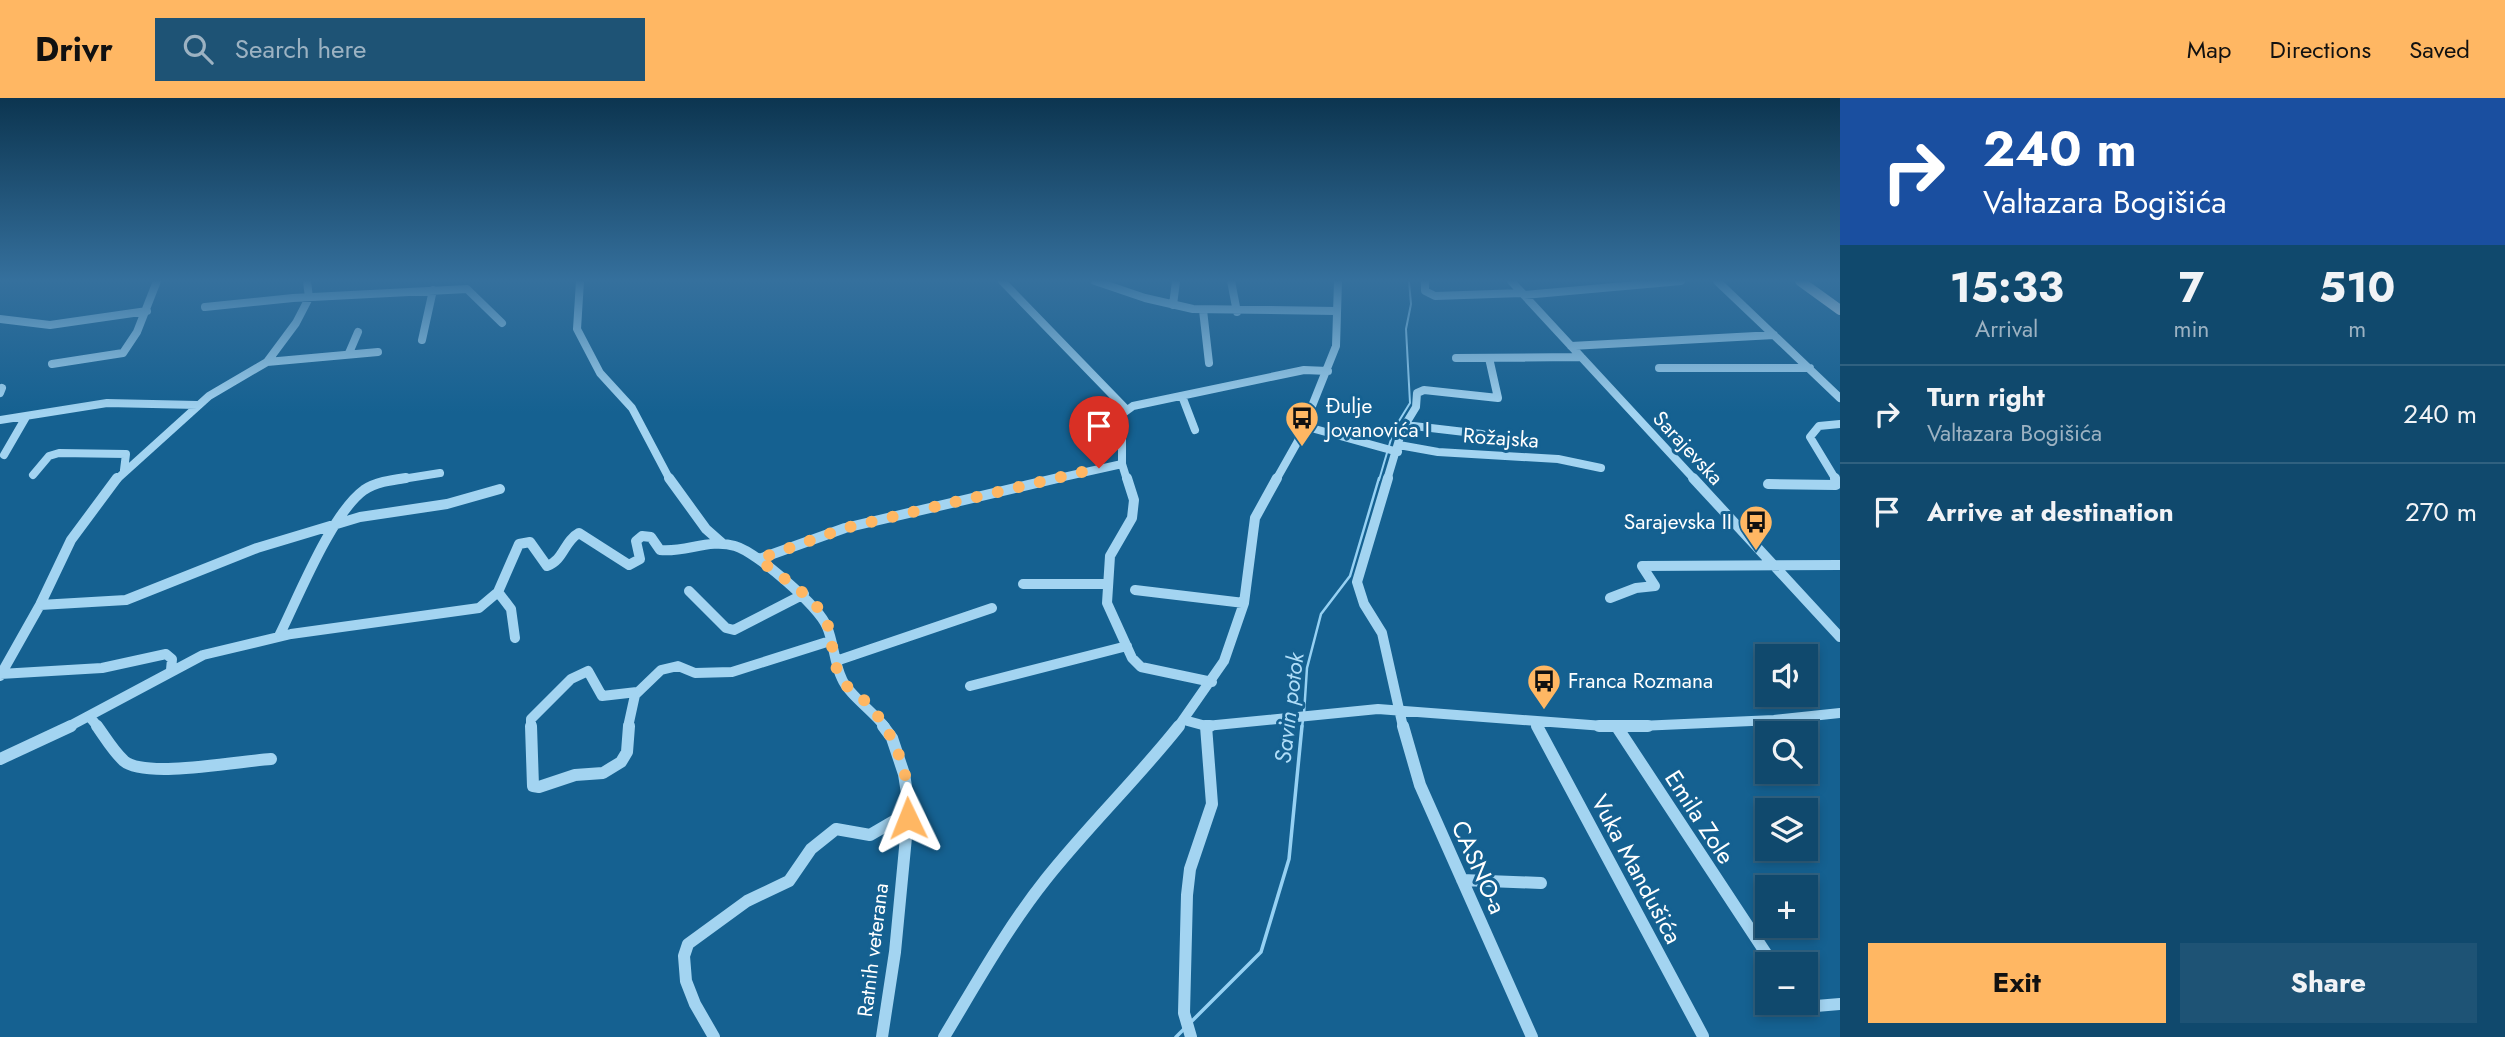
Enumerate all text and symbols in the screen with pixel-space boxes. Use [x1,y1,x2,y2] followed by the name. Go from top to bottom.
[155,18,645,81] search box
[35,26,113,73] text: Drivr
[179,30,217,68] icon: search
[235,30,366,68] text: Search here
[2187,32,2232,67] text: Map
[2270,32,2371,67] text: Directions
[2409,32,2470,67] text: Saved
[1983,114,2137,184] text: 240 m
[1868,126,1959,217] icon: right
[1983,179,2227,225] text: Valtazara Bogišića
[1950,257,2064,318] text: 15:33
[2179,257,2204,318] text: 7
[2319,257,2395,318] text: 510
[1975,312,2038,346] text: Arrival
[2173,312,2209,346] text: min
[2348,312,2366,346] text: m
[1927,378,2045,416] text: Turn right
[1323,391,1430,445] place label: Đulje Jovanovića I
[1868,395,1906,433] icon: right
[2403,395,2477,433] text: 240 m
[1069,396,1129,468] pin
[1283,399,1321,448] bus stop icon: Đulje Jovanovića I
[1646,404,1730,492] street label: Sarajevska
[1080,407,1118,445] icon: arrive
[1927,416,2102,450] text: Valtazara Bogišića
[1462,420,1540,456] street label: Rožajska
[1868,493,1906,531] icon: arrive
[1927,493,2174,531] text: Arrive at destination
[2405,493,2477,531] text: 270 m
[1737,503,1775,552] bus stop icon: Sarajevska II
[1624,507,1732,537] place label: Sarajevska II
[1755,644,1818,1015] map controls
[1755,644,1818,707] button: sound
[1265,649,1313,765] water label: Savin potok
[1525,662,1563,711] bus stop icon: Franca Rozmana
[1568,666,1713,696] place label: Franca Rozmana
[1755,721,1818,784] button: search
[1657,763,1743,871] street label: Emila Zole
[871,781,945,855] position arrow
[1583,788,1691,950] street label: Vuka Mandušića
[1755,798,1818,861] button: layers
[1443,815,1515,919] street label: CASNO-a
[1755,875,1818,938] button: +
[850,881,896,1019] street label: Ratnih veterana
[1868,943,2166,1023] button: Exit
[2180,943,2477,1023] button: Share
[1755,952,1818,1015] button: −

